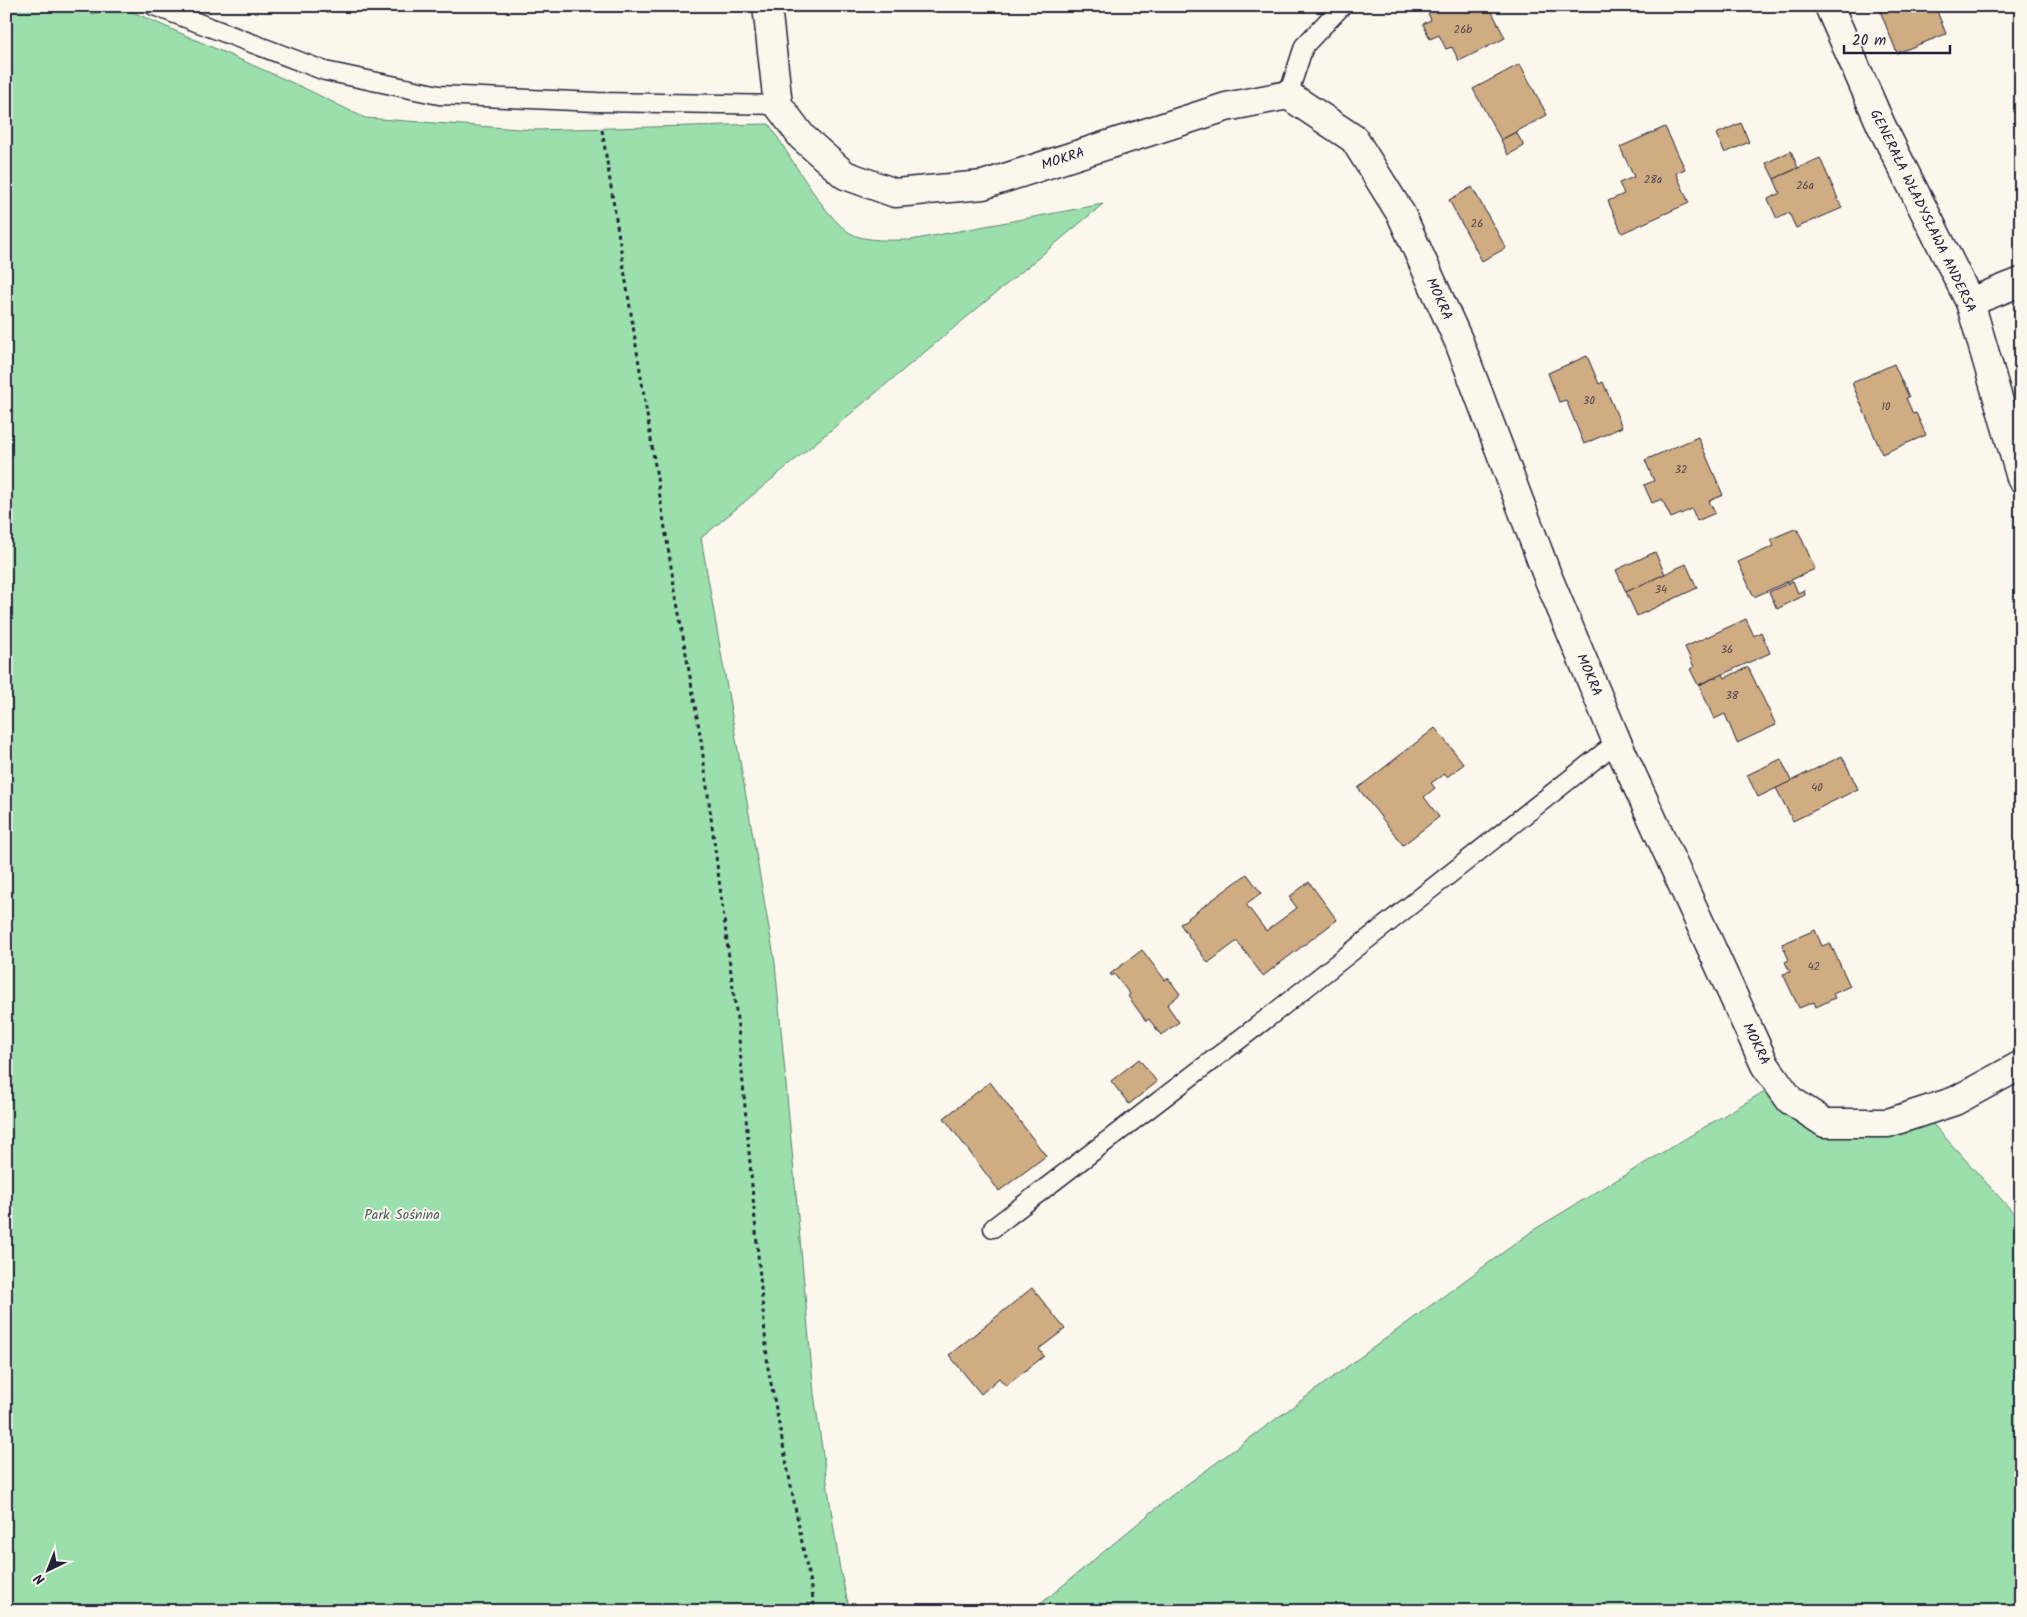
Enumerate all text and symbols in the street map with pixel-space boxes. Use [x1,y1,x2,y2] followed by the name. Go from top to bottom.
[1454,21,1472,39] house number: 26b
[1844,22,1951,54] scale bar
[1852,29,1886,53] text: 20 m
[1864,106,1982,316] street label: GENERAŁA WŁADYSŁAWA ANDERSA
[1038,142,1088,176] street label: MOKRA
[1644,171,1662,189] house number: 28a
[1796,177,1814,195] house number: 26a
[1471,215,1483,233] house number: 26
[1420,274,1458,324] street label: MOKRA
[1583,392,1595,410] house number: 30
[1882,398,1891,416] house number: 10
[1675,461,1687,479] house number: 32
[1655,581,1667,599] house number: 34
[1721,641,1733,659] house number: 36
[1570,650,1608,700] street label: MOKRA
[1726,687,1739,705] house number: 38
[1811,779,1823,797] house number: 40
[1808,958,1820,976] house number: 42
[1736,1019,1776,1069] street label: MOKRA
[364,1204,440,1226] park label: Park Sośnina
[22,1544,72,1594] north arrow
[29,1568,51,1590] text: N

